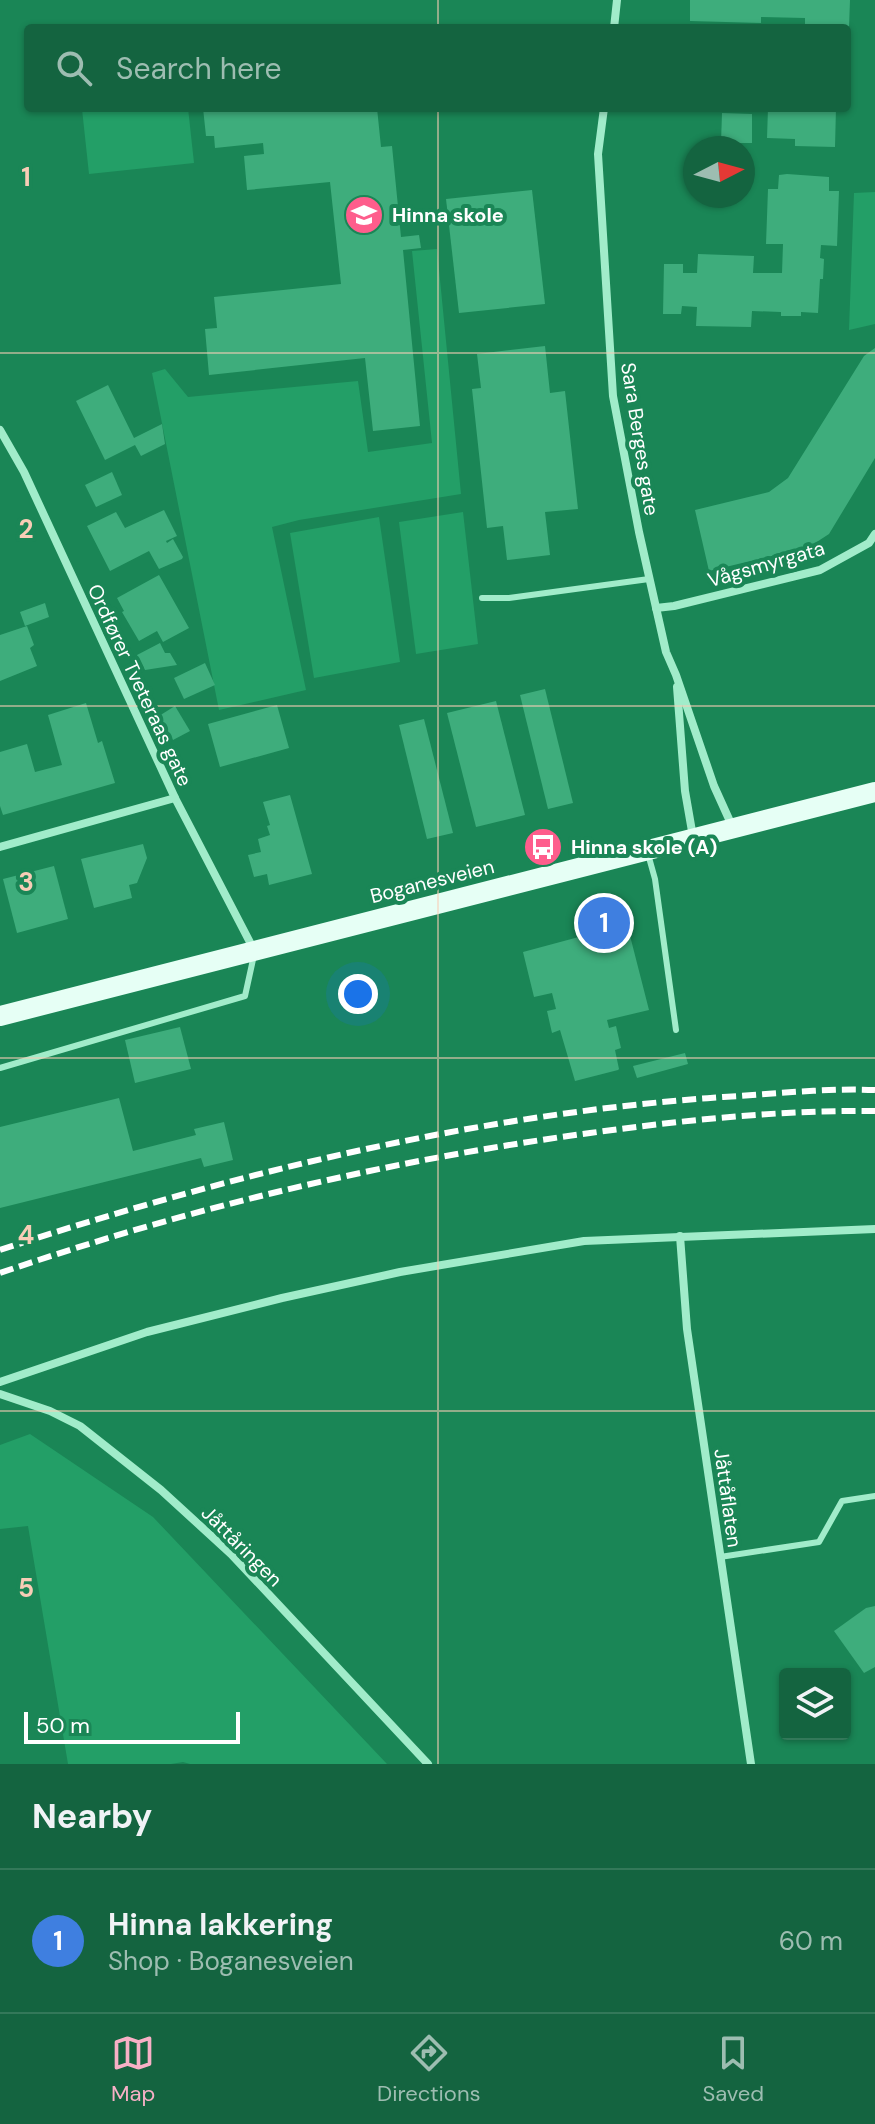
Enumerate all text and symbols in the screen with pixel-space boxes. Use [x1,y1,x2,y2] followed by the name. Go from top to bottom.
[24,24,851,112] search box
[52,46,96,90] icon: search
[116,49,282,88] text: Search here
[683,136,755,208] north arrow
[21,160,31,194] text: 1
[343,194,385,236] school or university icon: Hinna skole
[392,202,504,228] place label: Hinna skole
[615,361,665,517] street label: Sara Berges gate
[18,512,34,546] text: 2
[704,535,828,593] street label: Vågsmyrgata
[82,580,198,790] street label: Ordfører Tveteraas gate
[522,826,564,868] bus stop icon: Hinna skole (A)
[571,834,717,860] place label: Hinna skole (A)
[367,853,497,909] street label: Boganesveien
[18,865,34,899] text: 3
[578,893,630,953] pin: 1
[338,974,378,1014] your location
[18,1218,34,1252] text: 4
[708,1447,748,1549] street label: Jåttåflaten
[196,1500,288,1592] street label: Jåttåringen
[18,1571,34,1605] text: 5
[779,1668,851,1740] map controls
[779,1668,851,1740] button: layers
[24,1708,240,1744] scale bar
[36,1711,90,1740] text: 50 m
[32,1794,152,1839] text: Nearby
[108,1905,333,1944] text: Hinna lakkering
[53,1924,63,1958] text: 1
[779,1924,843,1958] text: 60 m
[108,1944,354,1978] text: Shop · Boganesveien
[111,2031,155,2108] tab: Map
[377,2031,481,2108] tab: Directions
[702,2031,764,2108] tab: Saved

